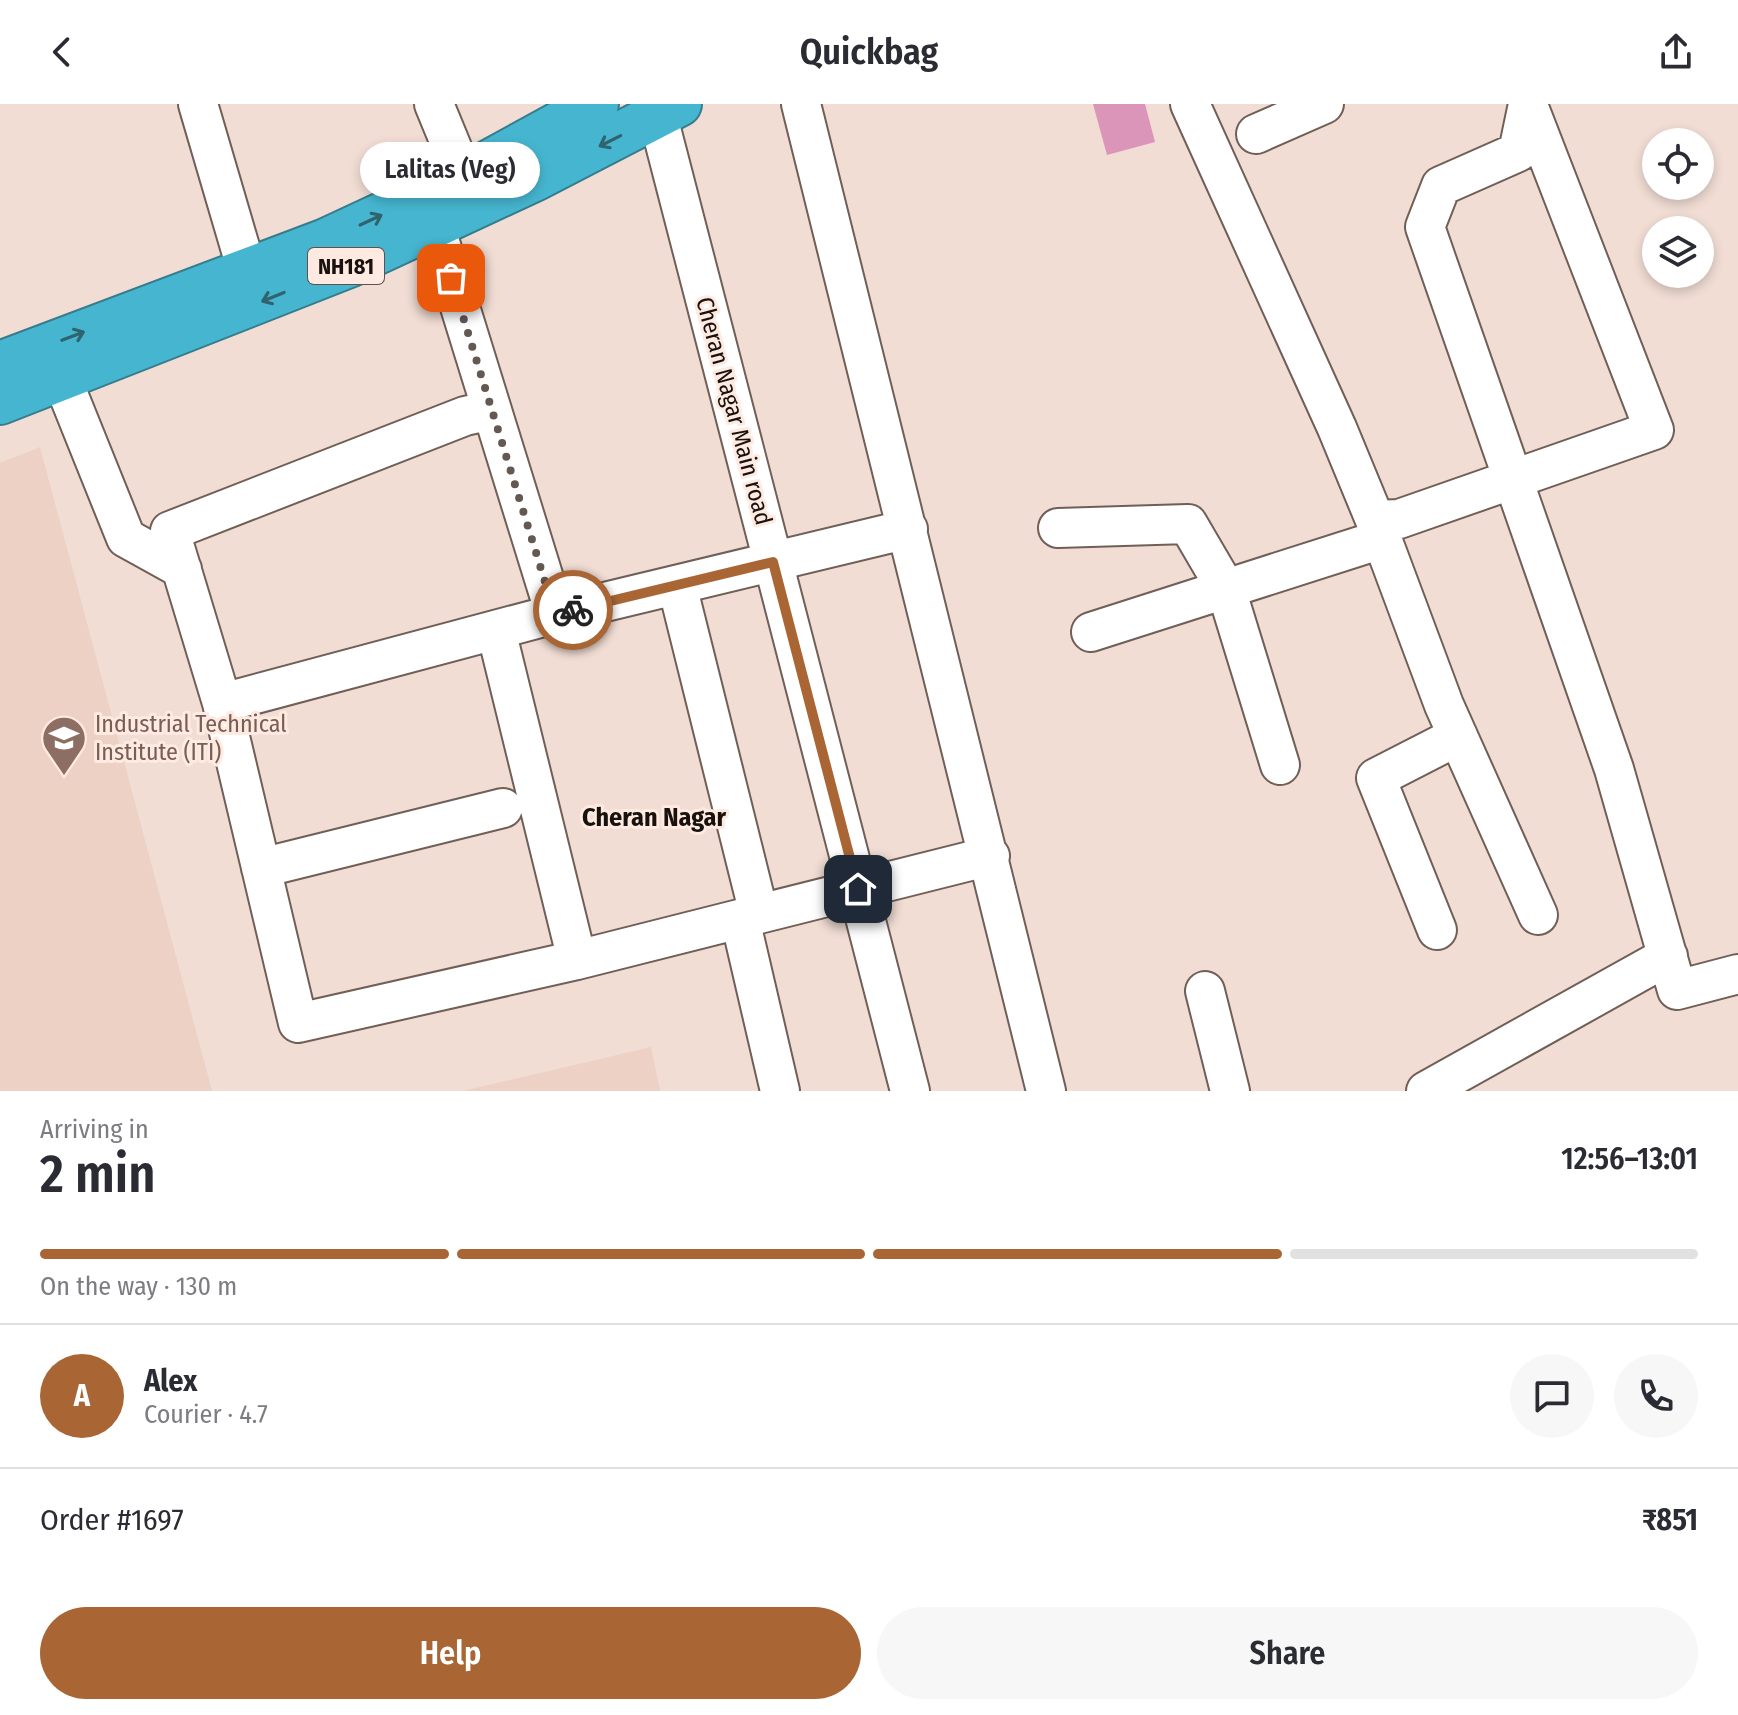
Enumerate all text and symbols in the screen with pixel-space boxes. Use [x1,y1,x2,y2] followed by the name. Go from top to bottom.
[40,30,84,74] icon: back
[800,30,938,74] text: Quickbag
[1654,30,1698,74] icon: share
[1642,128,1714,288] map controls
[1642,128,1714,200] button: locate
[599,133,623,149] one-way arrow
[361,142,541,198] callout: Lalitas (Veg)
[385,154,515,185] text: Lalitas (Veg)
[358,212,383,227] one-way arrow
[1642,216,1714,288] button: layers
[417,244,485,312] pin
[308,248,384,284] road number: NH181
[429,256,473,300] icon: bag
[261,290,286,305] one-way arrow
[690,294,778,528] street label: Cheran Nagar Main road
[60,328,85,342] one-way arrow
[533,570,613,650] courier
[551,588,595,632] icon: bike
[95,710,287,766] place label: Industrial Technical Institute (ITI)
[40,714,88,777] school or university icon: Industrial Technical Institute (ITI)
[582,802,726,833] district label: Cheran Nagar
[824,855,892,923] pin
[836,867,880,911] icon: home
[40,1114,149,1145] text: Arriving in
[1561,1141,1698,1177] text: 12:56–13:01
[40,1143,156,1206] text: 2 min
[40,1271,237,1302] text: On the way · 130 m
[1510,1354,1594,1438] button: chat
[1614,1354,1698,1438] button: phone
[144,1363,197,1399] text: Alex
[74,1378,90,1414] text: A
[144,1399,268,1430] text: Courier · 4.7
[40,1502,184,1538] text: Order #1697
[1642,1502,1698,1538] text: ₹851
[40,1607,861,1699] button: Help
[877,1607,1698,1699] button: Share

